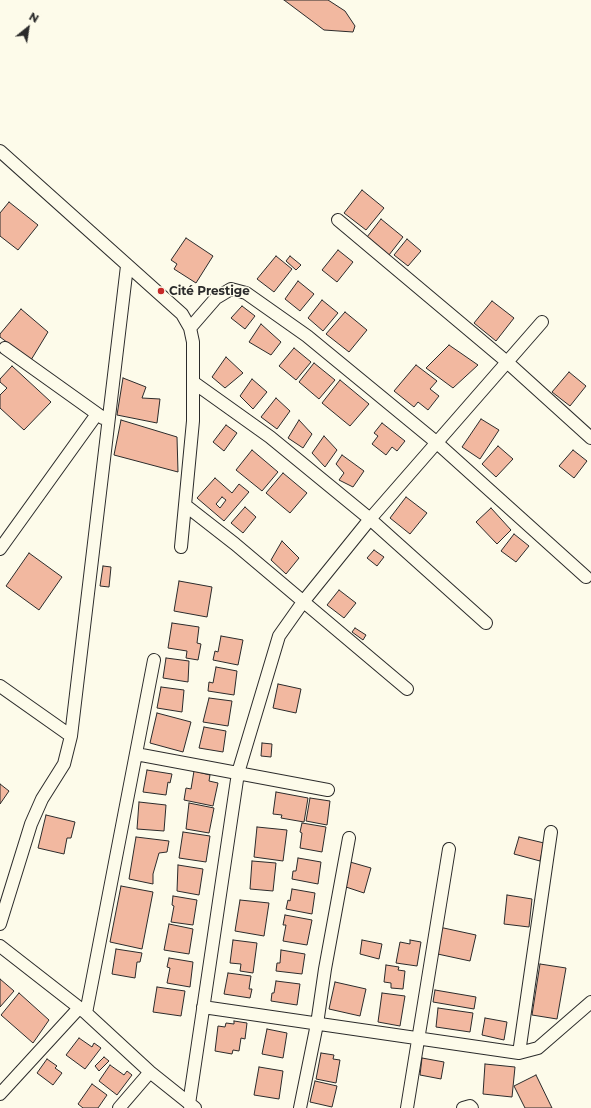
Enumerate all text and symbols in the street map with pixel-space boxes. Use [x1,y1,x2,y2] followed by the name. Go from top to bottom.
[8,8,48,48] north arrow
[27,9,41,26] text: N
[169,284,250,298] place label: Cité Prestige
[156,286,166,296] marker: Cité Prestige

